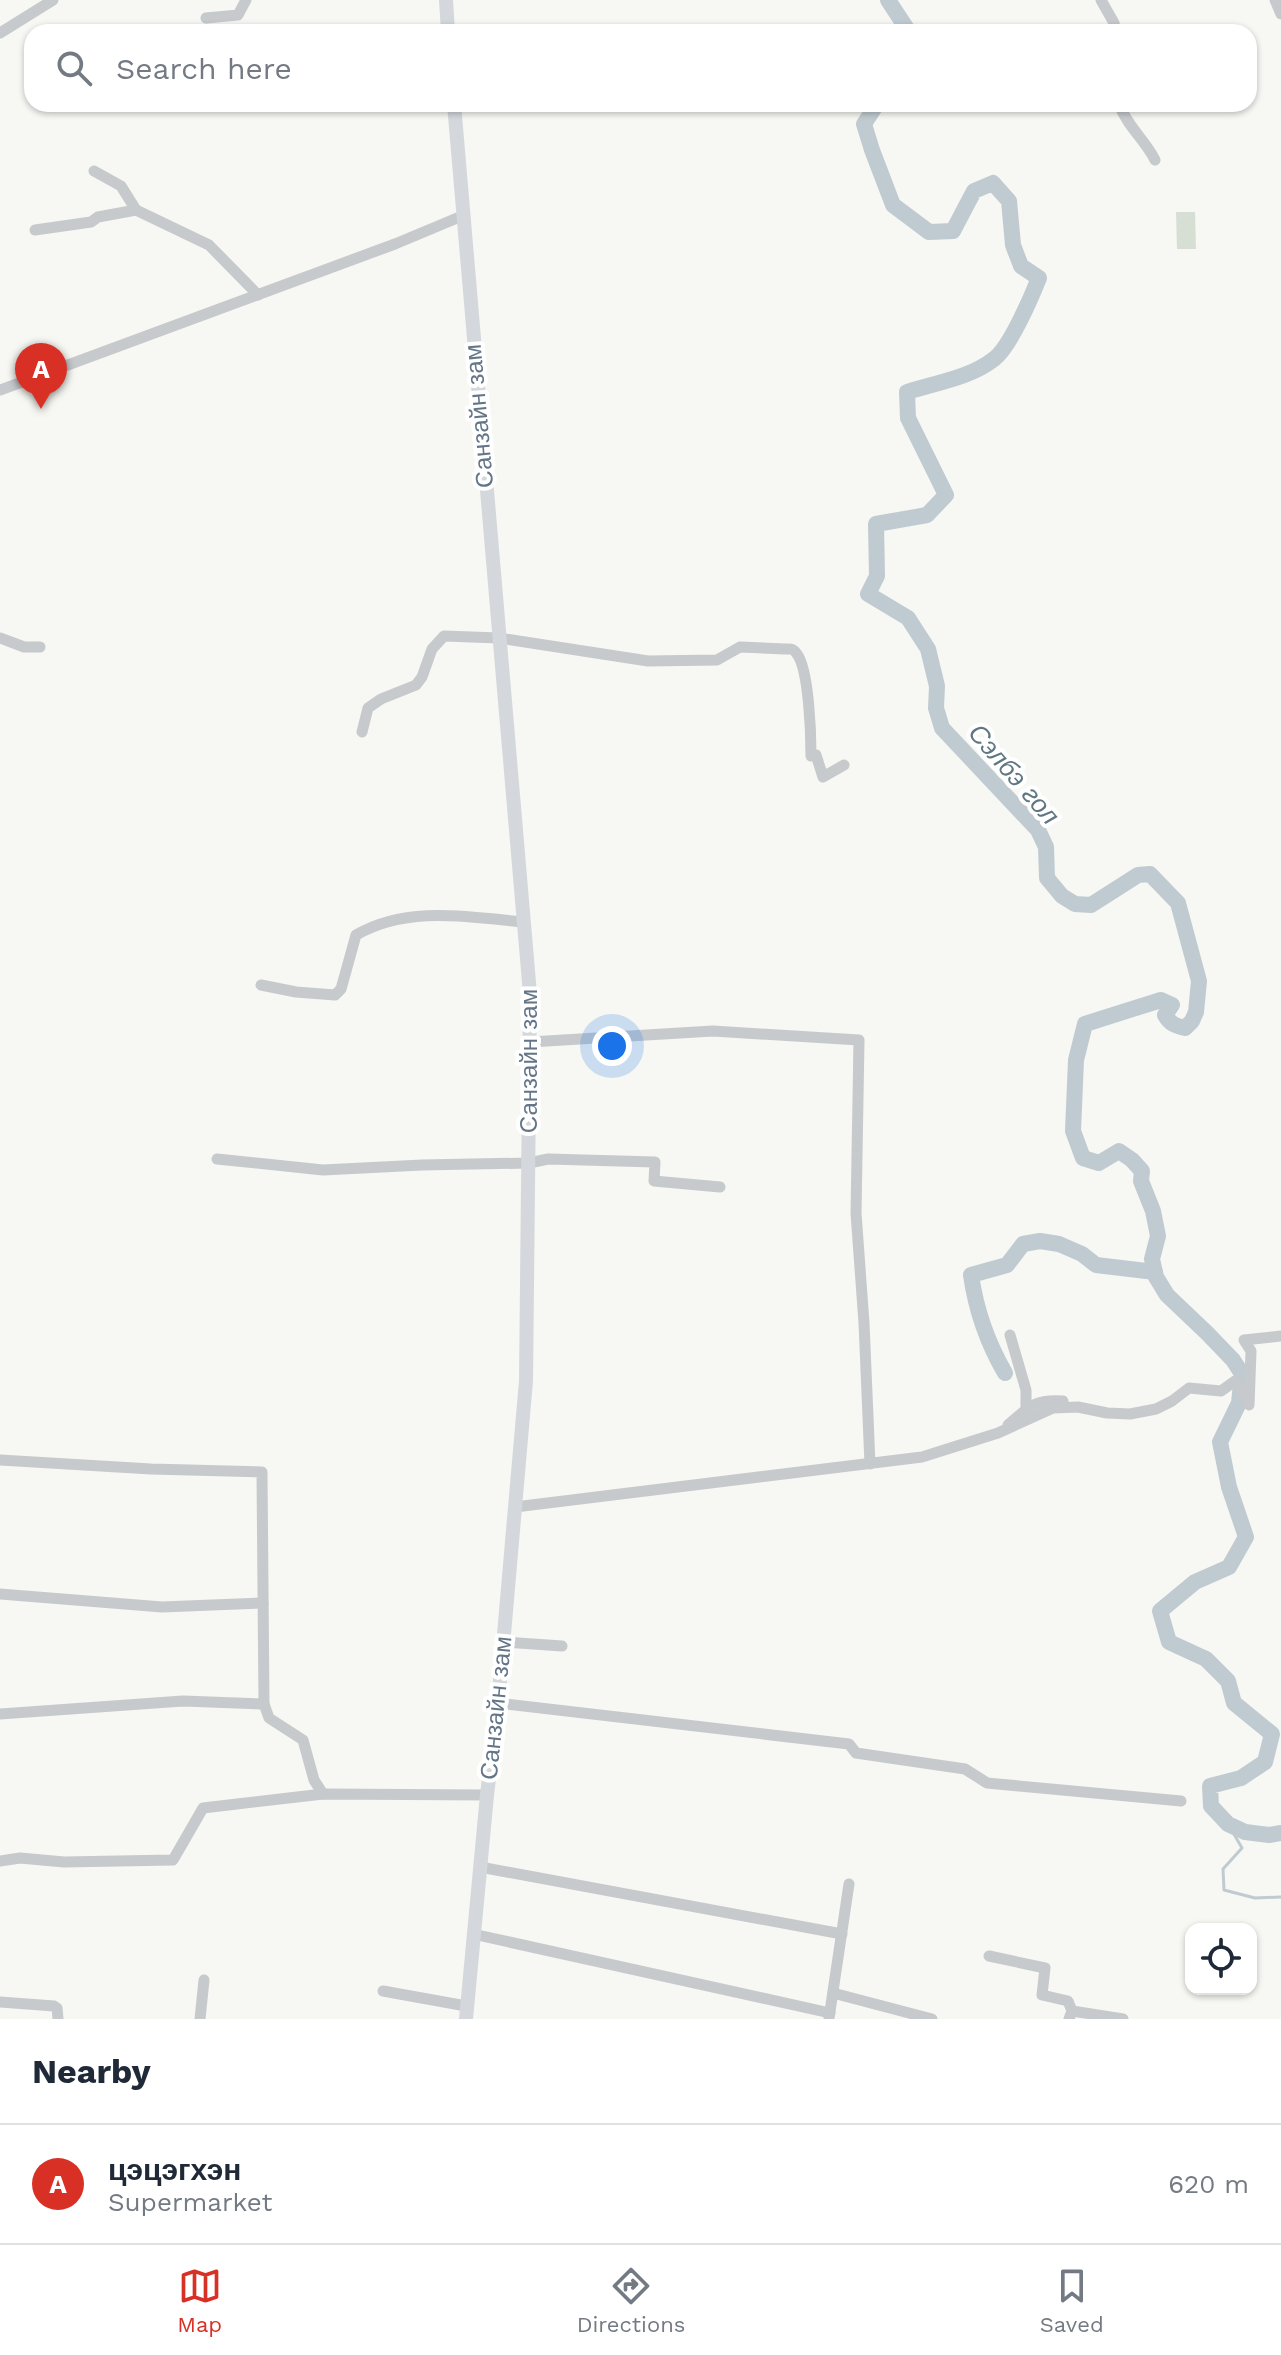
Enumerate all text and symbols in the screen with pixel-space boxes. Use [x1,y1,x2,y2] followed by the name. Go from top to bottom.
[24,24,1257,112] search box
[52,46,96,90] icon: search
[116,51,292,86] text: Search here
[15,343,67,409] pin: A
[459,343,499,489] street label: Санзайн зам
[962,718,1066,830] water label: Сэлбэ гол
[515,989,543,1133] street label: Санзайн зам
[592,1026,632,1066] your location
[475,1635,517,1781] street label: Санзайн зам
[1185,1923,1257,1995] map controls
[1185,1923,1257,1995] button: locate
[32,2051,151,2091] text: Nearby
[108,2152,242,2187] text: цэцэгхэн
[49,2169,67,2199] text: A
[1168,2169,1249,2199] text: 620 m
[108,2187,272,2217] text: Supermarket
[177,2264,222,2337] tab: Map
[577,2264,685,2337] tab: Directions
[1040,2264,1104,2337] tab: Saved

